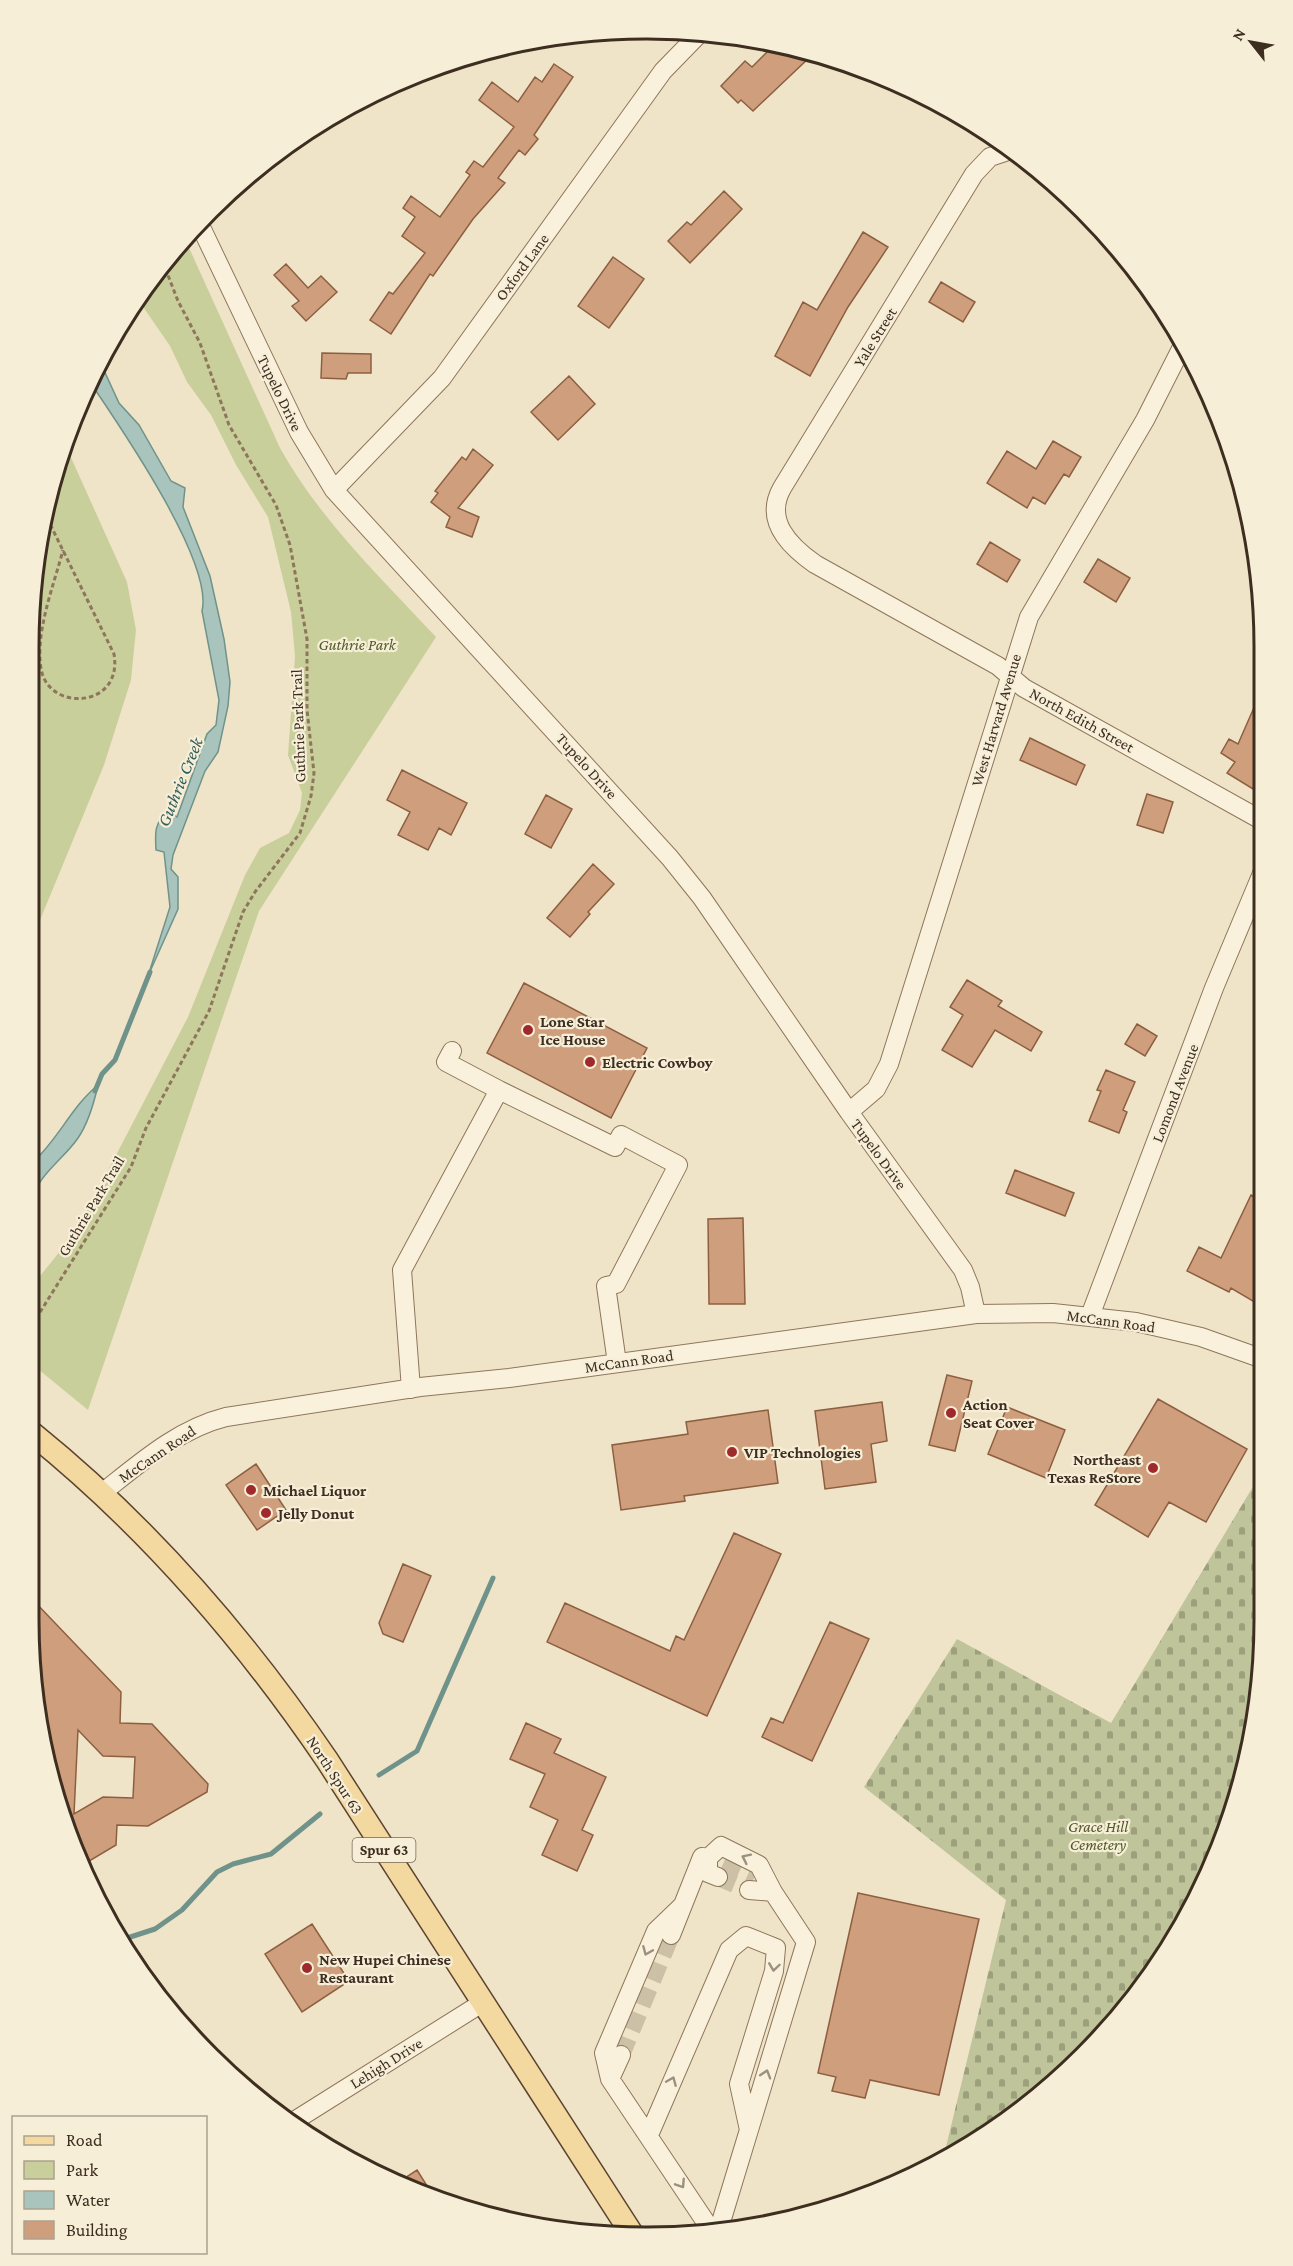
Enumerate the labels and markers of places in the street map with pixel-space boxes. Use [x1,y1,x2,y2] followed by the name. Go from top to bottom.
[540,1013,606,1048] place label: Lone Star Ice House
[521,1023,535,1037] marker: Lone Star Ice House
[602,1054,713,1071] place label: Electric Cowboy
[583,1055,597,1069] marker: Electric Cowboy
[962,1396,1035,1431] place label: Action Seat Cover
[944,1406,958,1420] marker: Action Seat Cover
[743,1444,861,1461] place label: VIP Technologies
[725,1445,739,1459] marker: VIP Technologies
[1047,1451,1142,1486] place label: Northeast Texas ReStore
[1146,1461,1160,1475] marker: Northeast Texas ReStore
[263,1482,367,1499] place label: Michael Liquor
[244,1483,258,1497] marker: Michael Liquor
[276,1505,354,1522] place label: Jelly Donut
[259,1506,273,1520] marker: Jelly Donut
[319,1951,452,1986] place label: New Hupei Chinese Restaurant
[300,1961,314,1975] marker: New Hupei Chinese Restaurant

